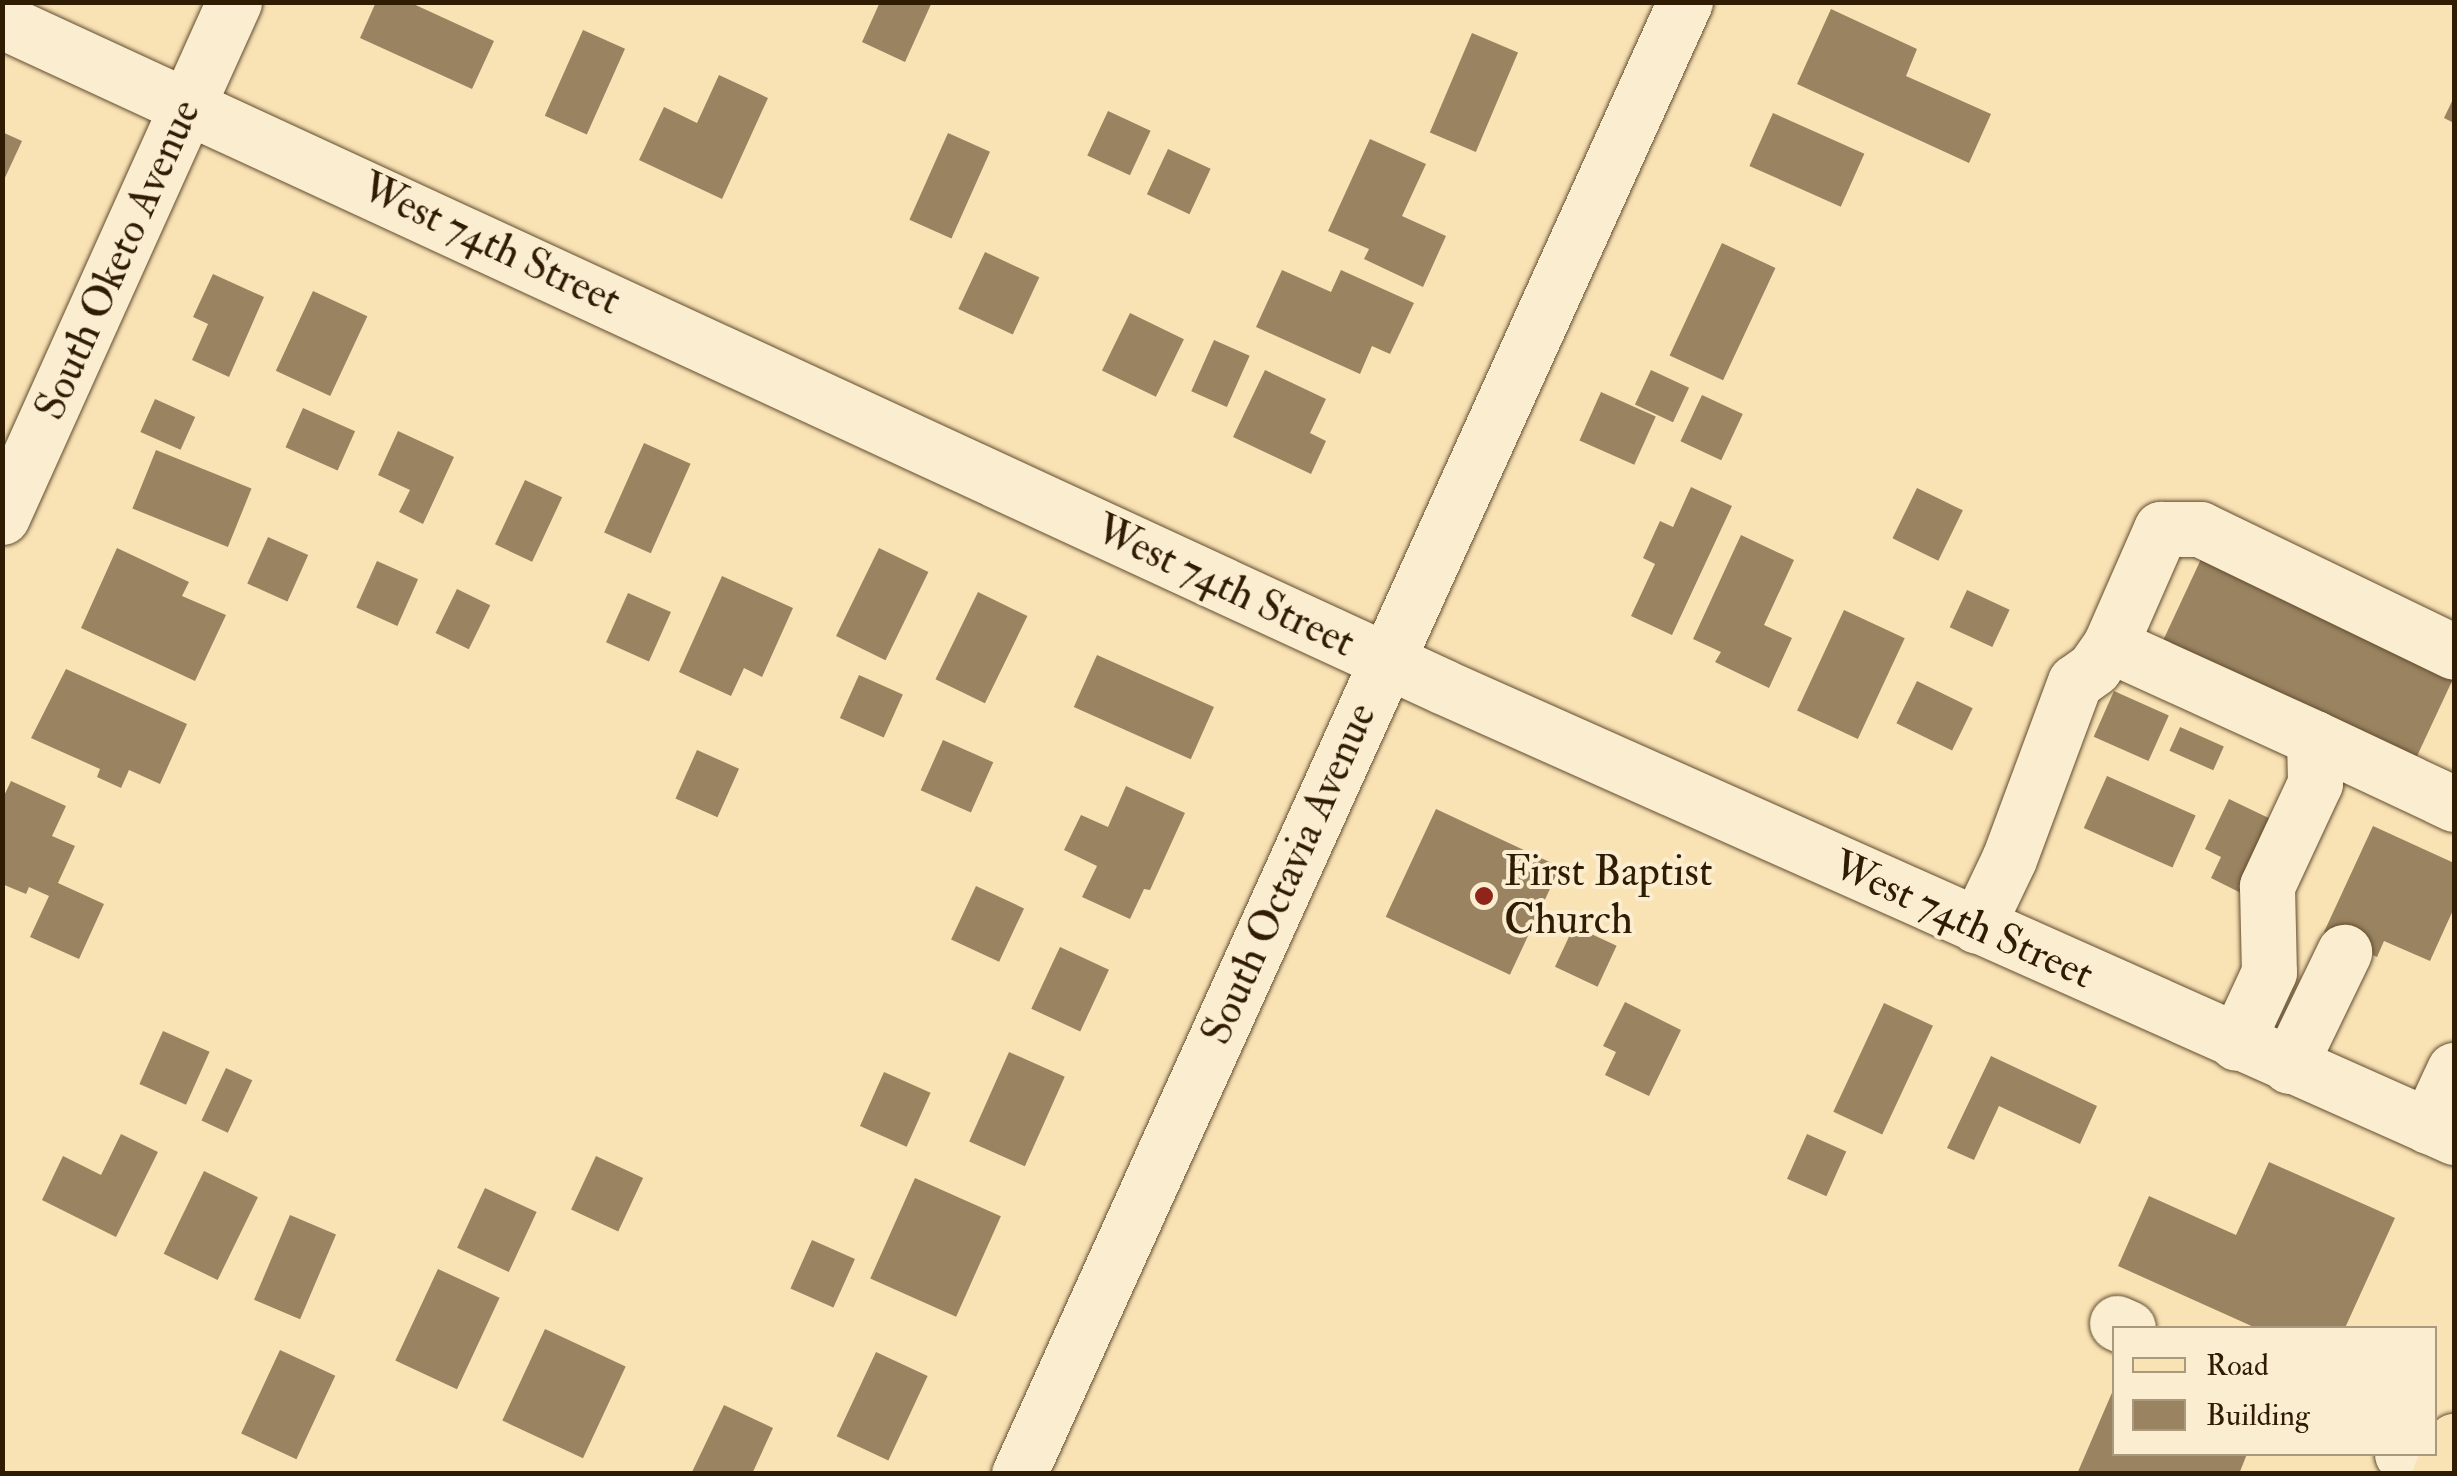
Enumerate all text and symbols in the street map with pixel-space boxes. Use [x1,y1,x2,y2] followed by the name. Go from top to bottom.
[25,92,211,428] street label: South Oketo Avenue
[354,162,628,326] street label: West 74th Street
[1088,504,1362,668] street label: West 74th Street
[1191,696,1387,1052] street label: South Octavia Avenue
[1825,840,2101,1000] street label: West 74th Street
[1504,847,1713,946] place label: First Baptist Church
[1473,885,1495,907] marker: First Baptist Church
[2112,1326,2437,1456] legend
[2206,1347,2269,1384] text: Road
[2206,1397,2310,1434] text: Building

